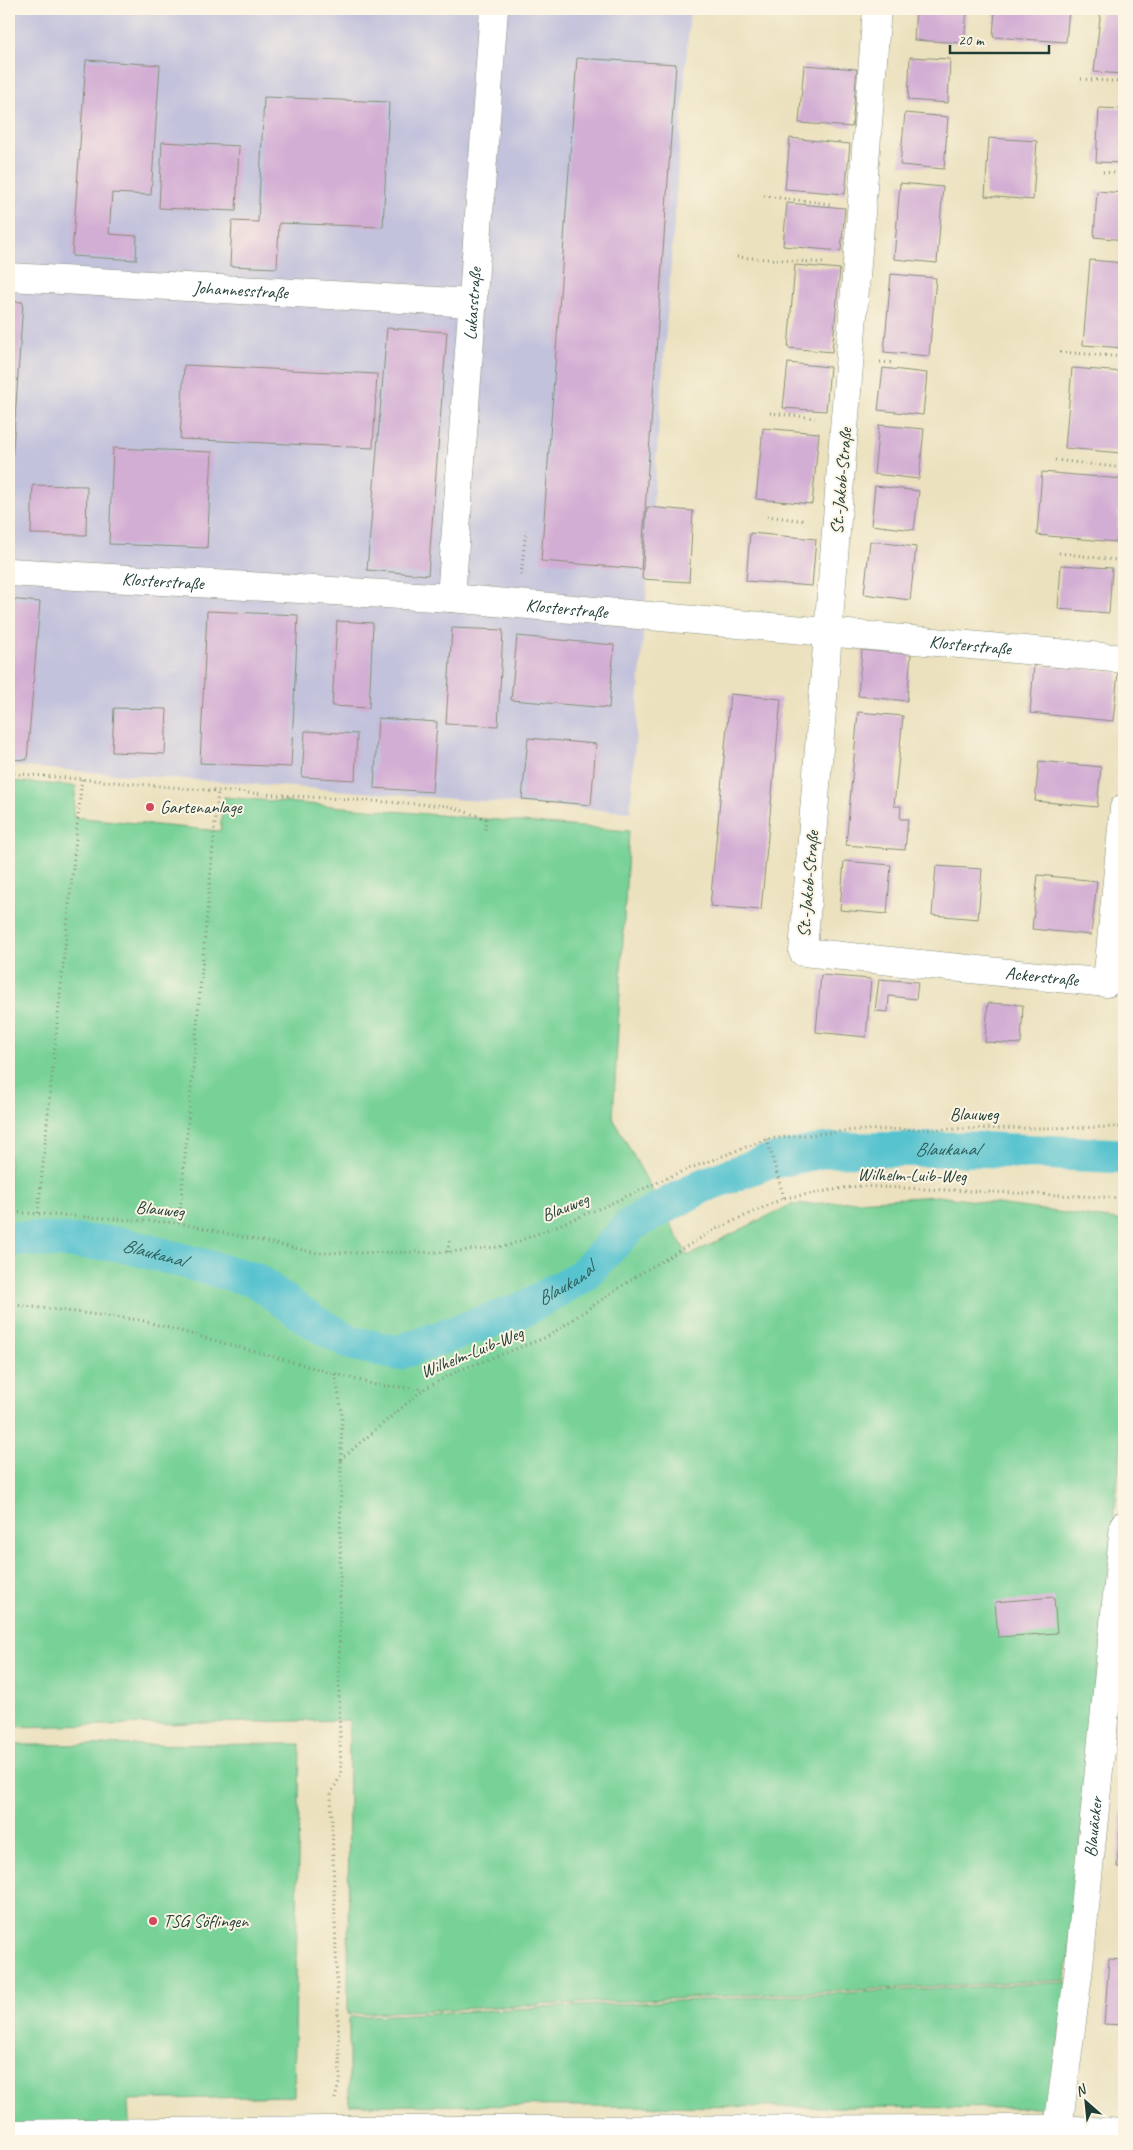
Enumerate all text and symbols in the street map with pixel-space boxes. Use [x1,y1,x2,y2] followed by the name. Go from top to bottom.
[950,22,1049,54] scale bar
[958,31,985,50] text: 20 m
[459,266,486,341] street label: Lukasstraße
[192,276,290,304] street label: Johannesstraße
[825,426,857,535] street label: St.-Jakob-Straße
[121,568,205,594] street label: Klosterstraße
[525,594,610,623] street label: Klosterstraße
[928,630,1013,660] street label: Klosterstraße
[160,796,243,818] place label: Gartenanlage
[144,801,156,813] marker: Gartenanlage
[792,829,824,938] street label: St.-Jakob-Straße
[1004,962,1081,991] street label: Ackerstraße
[950,1103,1000,1125] street label: Blauweg
[915,1137,986,1162] water label: Blaukanal
[857,1163,968,1187] street label: Wilhelm-Luib-Weg
[538,1187,593,1226] street label: Blauweg
[135,1196,187,1223] street label: Blauweg
[120,1233,194,1274] water label: Blaukanal
[533,1253,605,1311] water label: Blaukanal
[417,1321,528,1383] street label: Wilhelm-Luib-Weg
[1079,1794,1107,1858] street label: Blauäcker
[163,1910,249,1932] place label: TSG Söflingen
[147,1915,159,1927] marker: TSG Söflingen
[1060,2078,1110,2128] north arrow
[1073,2080,1090,2100] text: N

